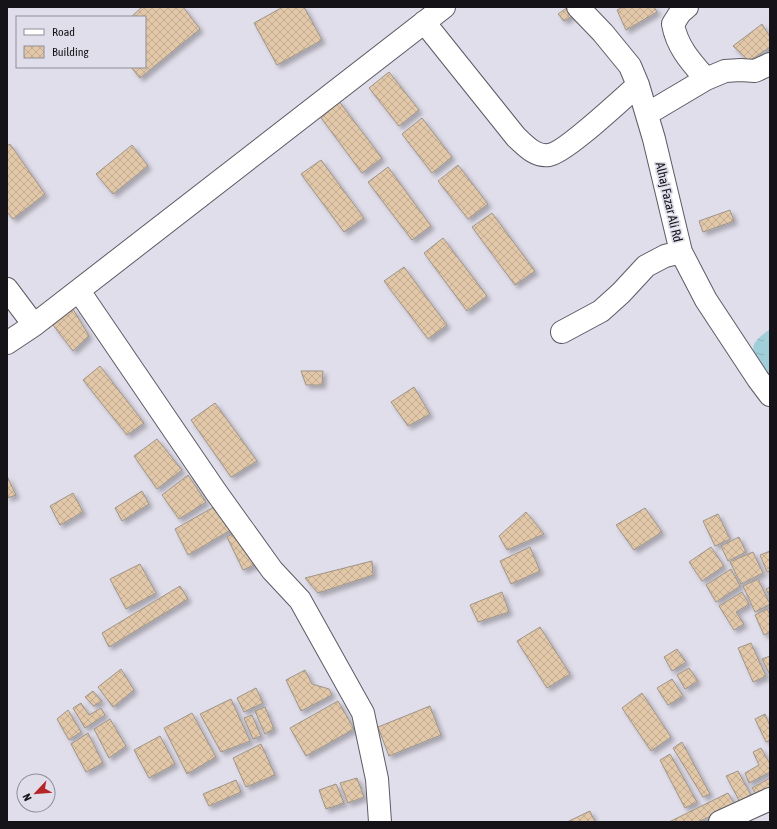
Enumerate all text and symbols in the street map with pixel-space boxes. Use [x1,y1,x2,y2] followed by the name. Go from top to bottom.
[16,16,146,68] legend
[52,25,75,39] text: Road
[52,45,90,59] text: Building
[653,161,685,243] street label: Alhaj Fazar Ali Rd
[16,773,56,813] north arrow
[20,792,34,803] text: N

